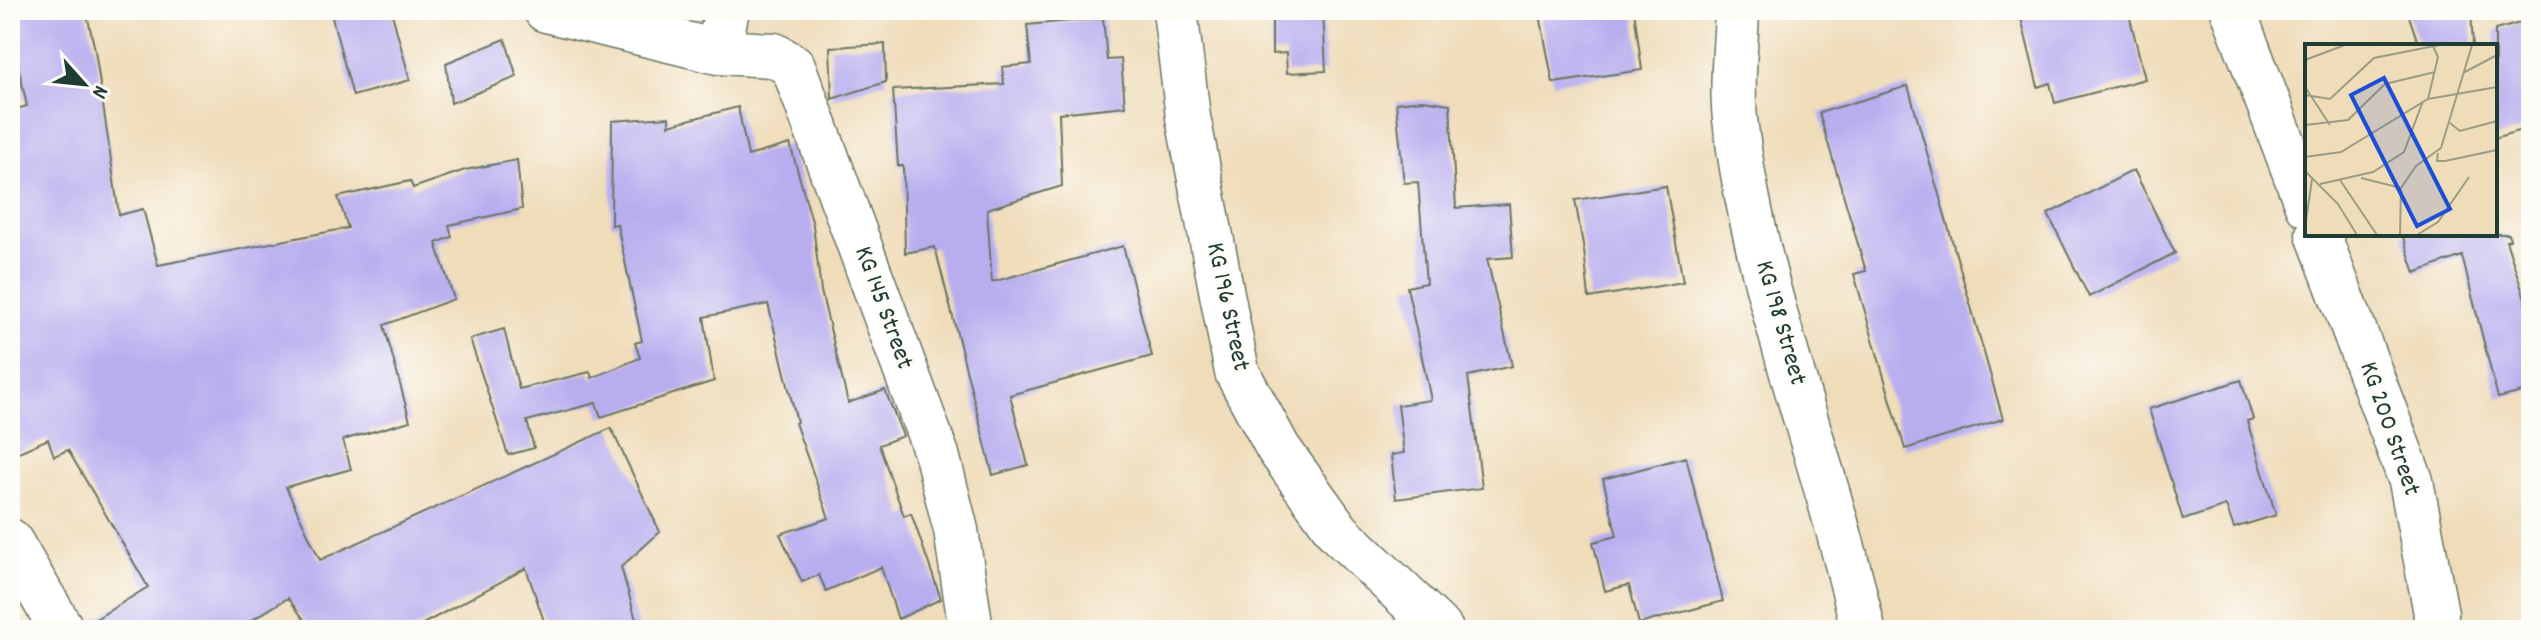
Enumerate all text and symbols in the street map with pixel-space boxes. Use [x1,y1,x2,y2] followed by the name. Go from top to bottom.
[44,44,124,124] north arrow
[2305,44,2497,236] inset map
[82,80,115,103] text: N
[1195,239,1259,375] street label: KG 196 Street
[844,241,923,375] street label: KG 145 Street
[1745,256,1816,390] street label: KG 198 Street
[2349,357,2429,502] street label: KG 200 Street

